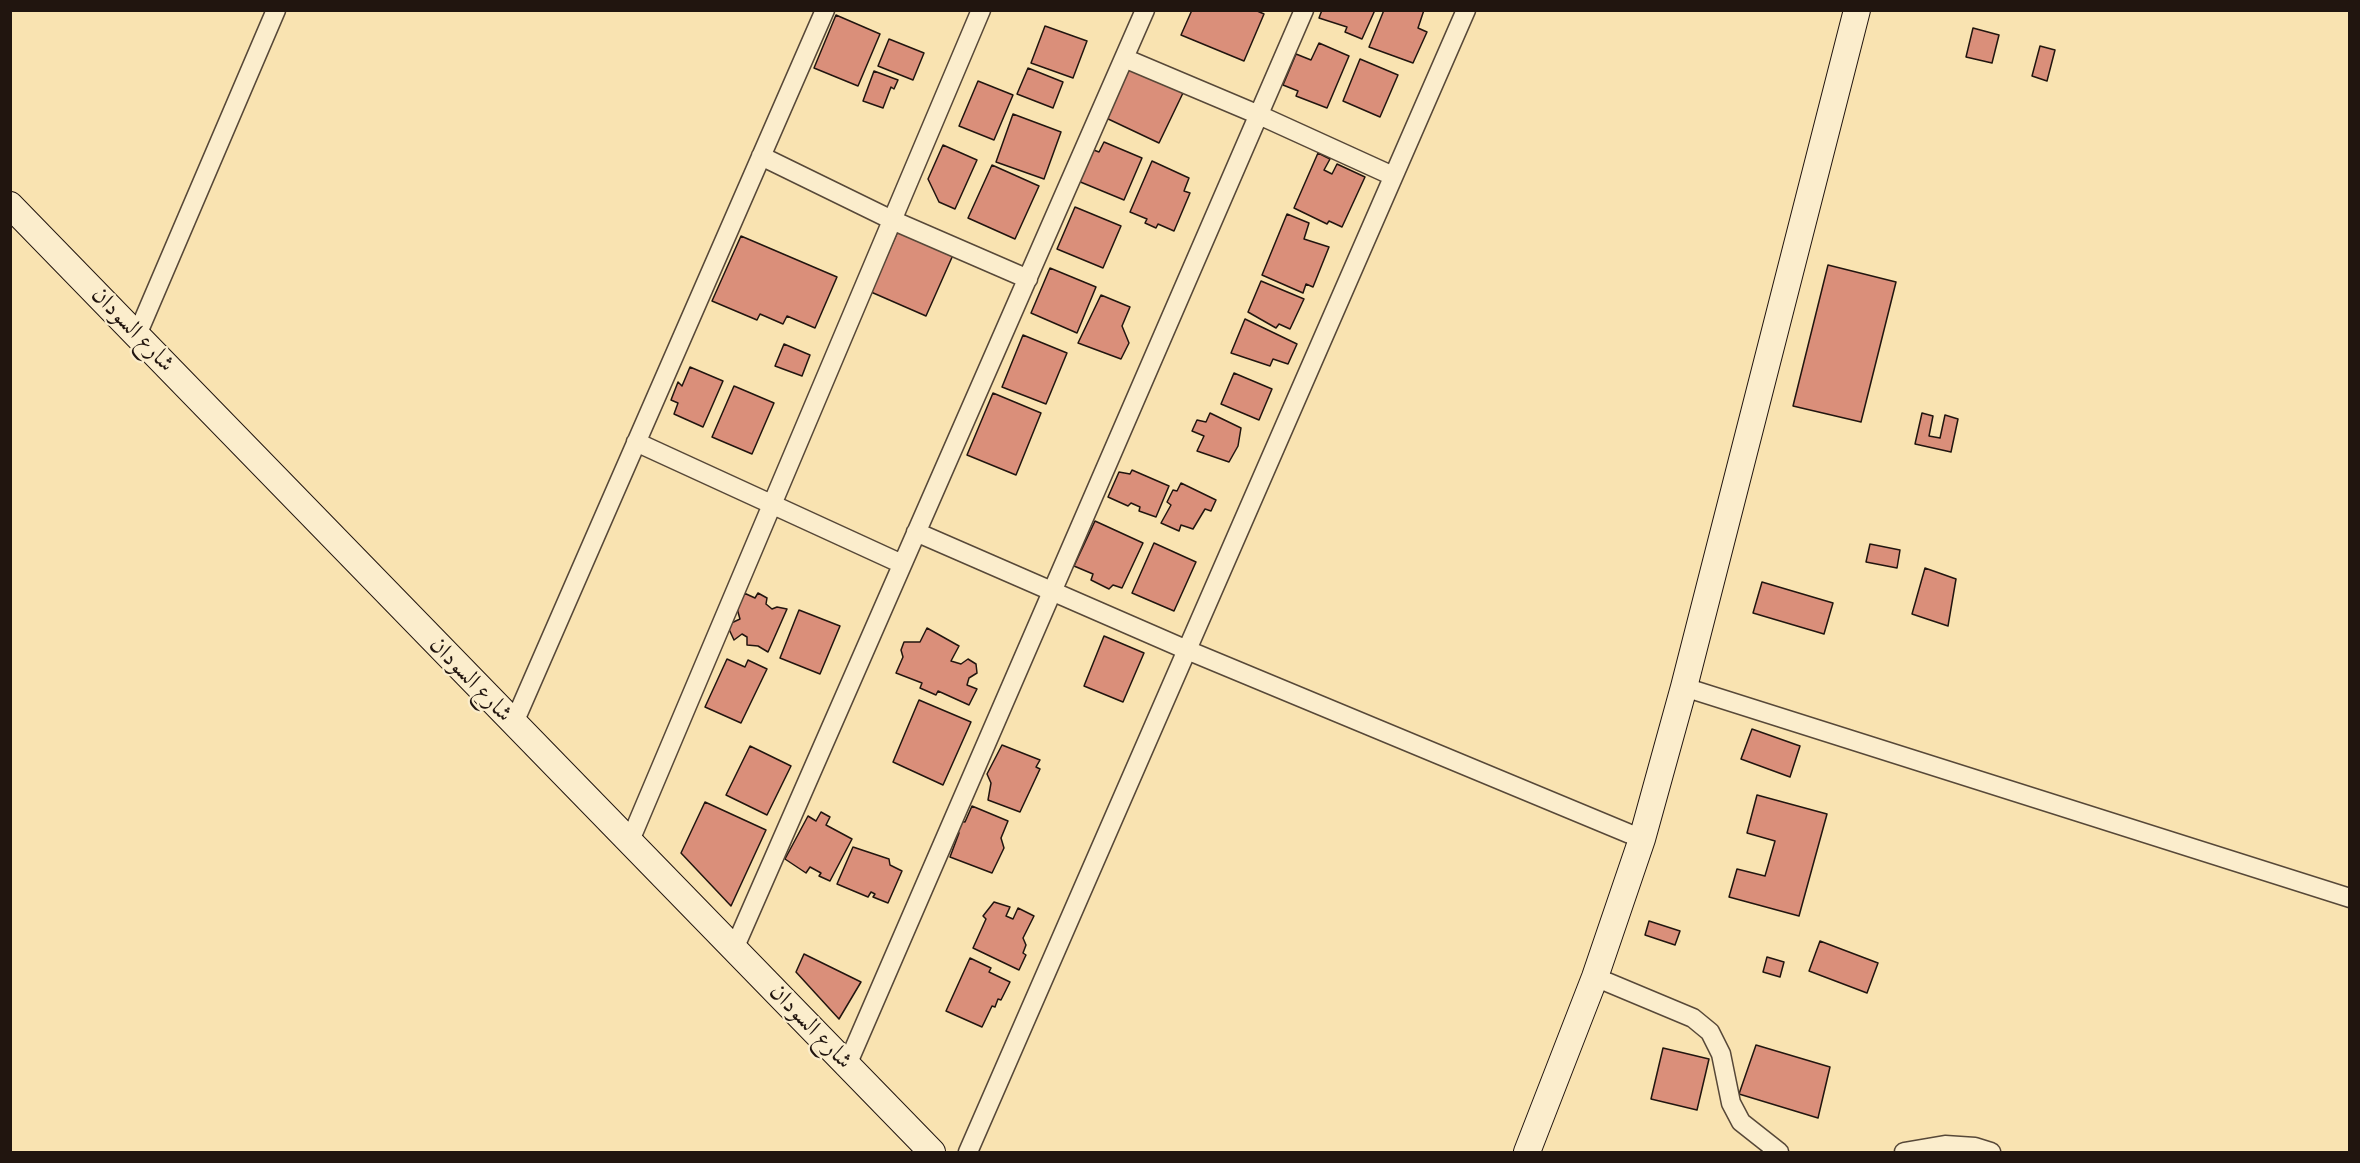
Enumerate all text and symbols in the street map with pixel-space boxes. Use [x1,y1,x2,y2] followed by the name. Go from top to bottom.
[84,281,180,379] street label: شارع السودان
[422,631,518,729] street label: شارع السودان
[762,978,858,1076] street label: شارع السودان

